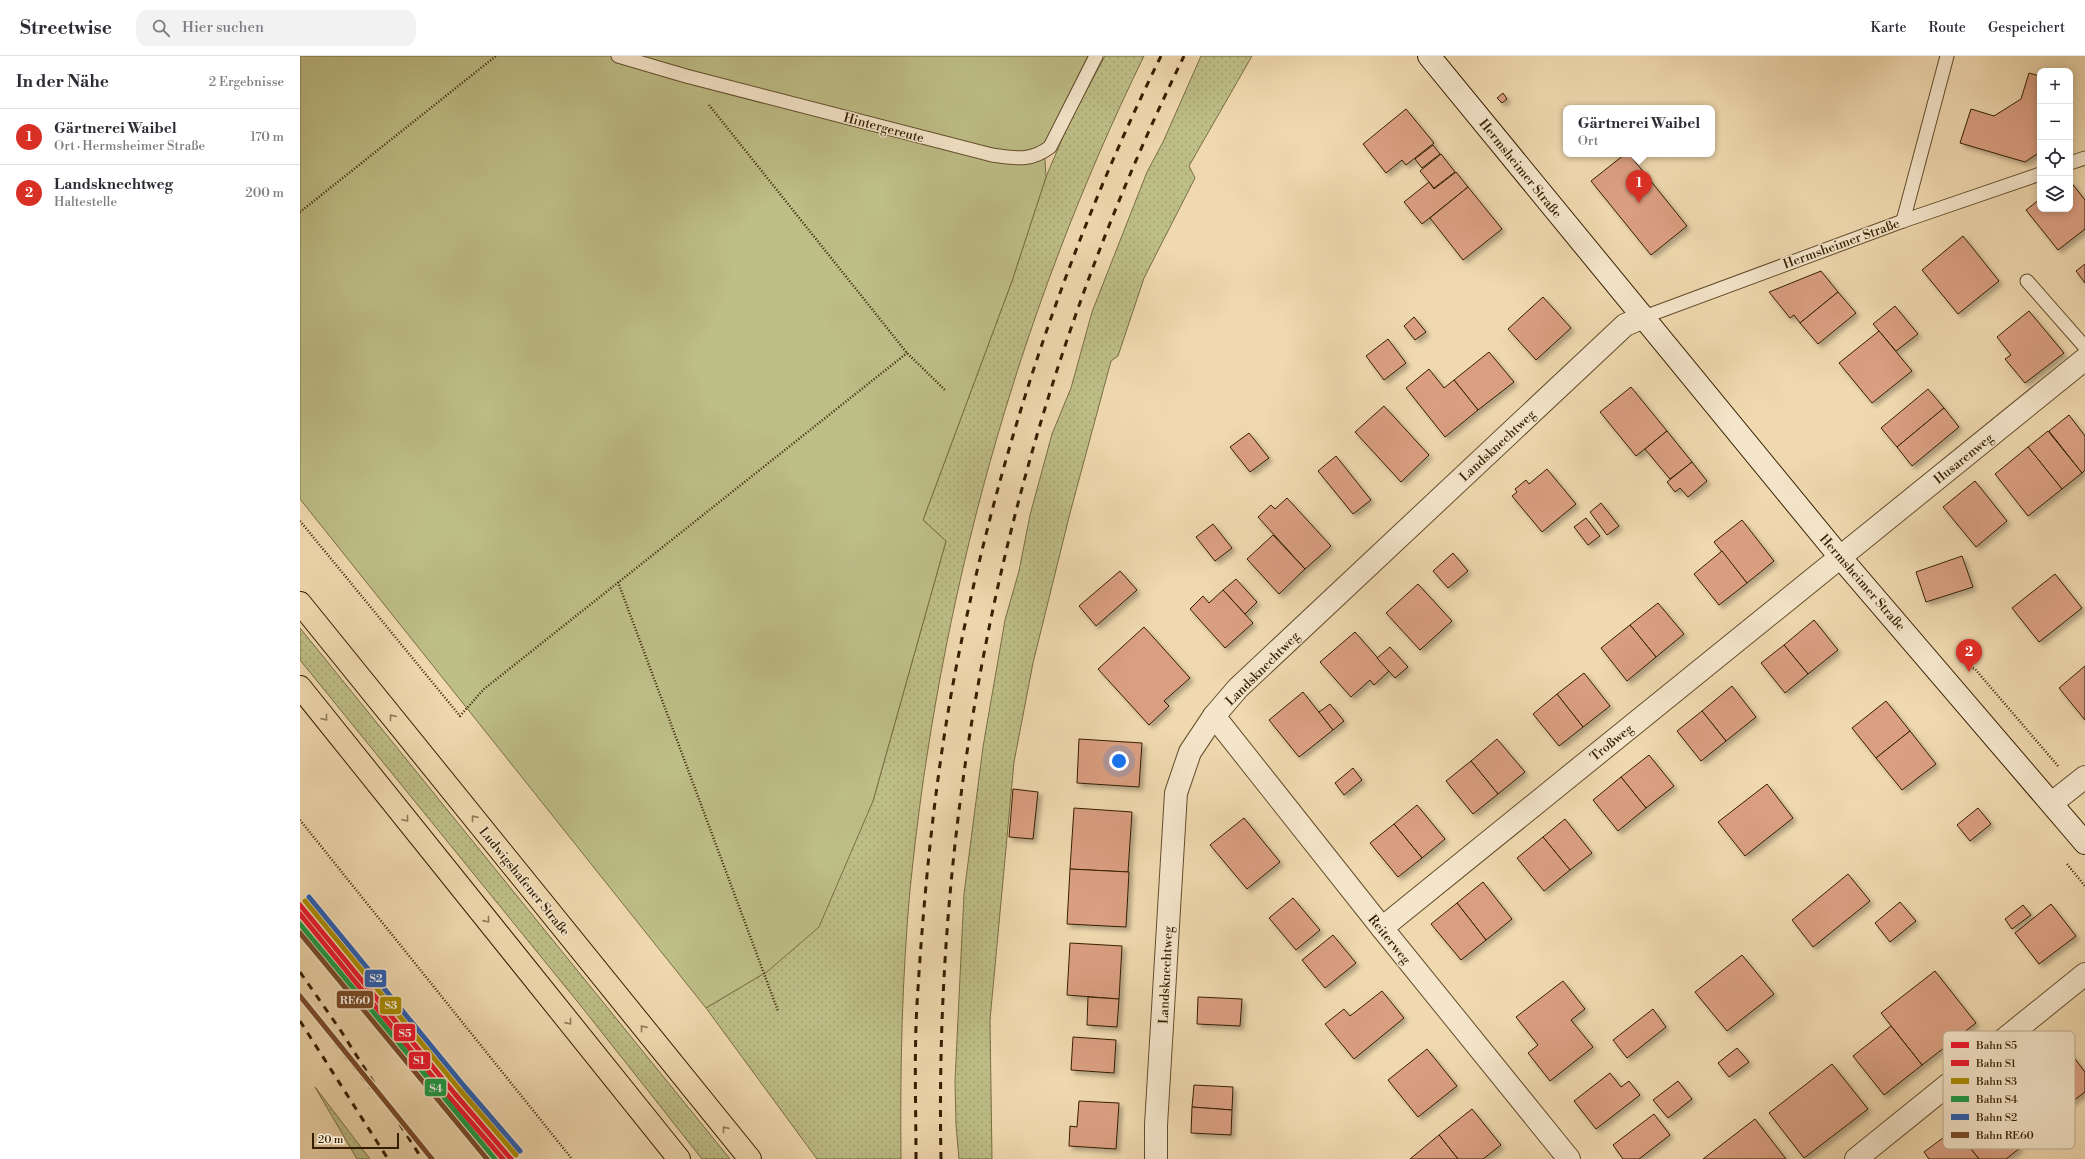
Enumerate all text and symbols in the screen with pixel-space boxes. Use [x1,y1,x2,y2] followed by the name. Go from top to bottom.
[136,10,416,46] search box
[20,16,112,40] text: Streetwise
[150,17,172,39] icon: search
[182,18,264,37] text: Hier suchen
[1870,19,1907,37] text: Karte
[1929,19,1966,37] text: Route
[1988,19,2065,37] text: Gespeichert
[2037,68,2073,212] map controls
[2037,68,2073,104] button: +
[16,71,109,93] text: In der Nähe
[209,74,284,90] text: 2 Ergebnisse
[2037,104,2073,140] button: −
[1563,105,1715,157] popup
[842,110,926,147] street label: Hintergereute
[1578,114,1700,133] text: Gärtnerei Waibel
[1475,116,1565,222] street label: Hermsheimer Straße
[54,119,177,138] text: Gärtnerei Waibel
[26,129,32,145] text: 1
[250,129,284,145] text: 170 m
[1578,133,1598,149] text: Ort
[54,138,205,154] text: Ort · Hermsheimer Straße
[2037,140,2073,176] button: locate
[1626,170,1652,203] pin: 1
[54,175,173,194] text: Landsknechtweg
[2037,176,2073,212] button: layers
[25,185,33,201] text: 2
[245,185,284,201] text: 200 m
[54,194,117,210] text: Haltestelle
[1781,215,1902,272] street label: Hermsheimer Straße
[1456,406,1539,485] street label: Landsknechtweg
[1931,430,1997,488] street label: Husarenweg
[1816,531,1909,635] street label: Hermsheimer Straße
[1222,628,1303,709] street label: Landsknechtweg
[1956,639,1982,672] pin: 2
[320,713,327,720] one-way arrow
[389,714,396,721] one-way arrow
[1587,720,1637,765] street label: Troßweg
[1109,751,1129,771] your location
[401,814,408,821] one-way arrow
[471,815,478,822] one-way arrow
[475,824,573,940] street label: Ludwigshafener Straße
[1364,912,1414,968] street label: Reiterweg
[483,916,490,923] one-way arrow
[1155,925,1177,1024] street label: Landsknechtweg
[364,969,387,988] line badge: S2
[369,972,383,986] text: S2
[336,990,374,1009] line badge: RE60
[340,994,370,1008] text: RE60
[379,996,402,1015] line badge: S3
[385,999,398,1013] text: S3
[564,1017,571,1024] one-way arrow
[393,1023,416,1042] line badge: S5
[641,1025,648,1032] one-way arrow
[398,1027,412,1041] text: S5
[1943,1031,2075,1149] legend
[1975,1039,2017,1053] text: Bahn S5
[408,1051,431,1070] line badge: S1
[413,1054,425,1068] text: S1
[1975,1057,2016,1071] text: Bahn S1
[1975,1075,2017,1089] text: Bahn S3
[424,1078,447,1097] line badge: S4
[429,1082,443,1096] text: S4
[1975,1093,2018,1107] text: Bahn S4
[1975,1111,2017,1125] text: Bahn S2
[723,1126,730,1133] one-way arrow
[1975,1129,2034,1143] text: Bahn RE60
[312,1131,399,1150] scale bar
[318,1133,343,1147] text: 20 m

